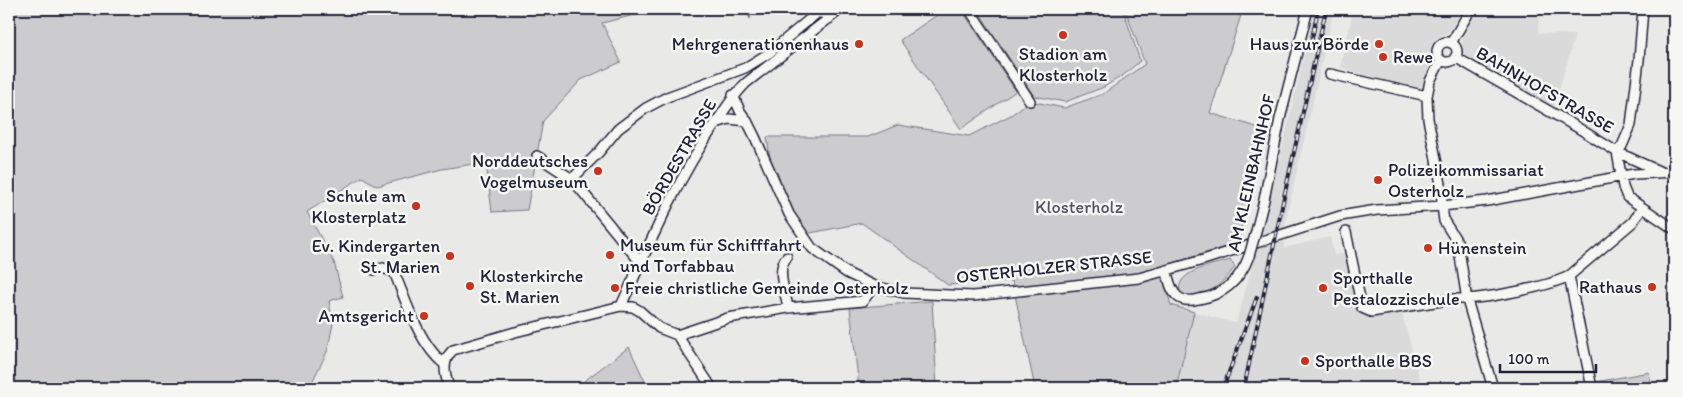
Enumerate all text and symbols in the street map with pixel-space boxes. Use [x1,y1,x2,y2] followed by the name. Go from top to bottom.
[1057,29,1069,41] marker: Stadion am Klosterholz
[672,33,849,55] place label: Mehrgenerationenhaus
[1250,33,1369,55] place label: Haus zur Börde
[853,38,865,50] marker: Mehrgenerationenhaus
[1373,38,1385,50] marker: Haus zur Börde
[1472,42,1618,138] street label: BAHNHOFSTRASSE
[1019,43,1108,86] place label: Stadion am Klosterholz
[1393,46,1433,68] place label: Rewe
[1377,51,1389,63] marker: Rewe
[1222,91,1280,254] street label: AM KLEINBAHNHOF
[637,95,721,219] street label: BÖRDESTRASSE
[472,150,588,193] place label: Norddeutsches Vogelmuseum
[1388,159,1544,202] place label: Polizeikommissariat Osterholz
[592,165,604,177] marker: Norddeutsches Vogelmuseum
[1372,174,1384,186] marker: Polizeikommissariat Osterholz
[311,185,406,228] place label: Schule am Klosterplatz
[1035,196,1124,218] park label: Klosterholz
[410,200,422,212] marker: Schule am Klosterplatz
[620,234,802,277] place label: Museum für Schifffahrt und Torfabbau
[312,235,440,278] place label: Ev. Kindergarten St. Marien
[1438,237,1527,259] place label: Hünenstein
[1422,242,1434,254] marker: Hünenstein
[955,246,1153,288] street label: OSTERHOLZER STRASSE
[604,249,616,261] marker: Museum für Schifffahrt und Torfabbau
[444,250,456,262] marker: Ev. Kindergarten St. Marien
[480,265,583,308] place label: Klosterkirche St. Marien
[1333,267,1460,310] place label: Sporthalle Pestalozzischule
[1579,276,1642,298] place label: Rathaus
[625,277,909,299] place label: Freie christliche Gemeinde Osterholz
[464,280,476,292] marker: Klosterkirche St. Marien
[1646,281,1658,293] marker: Rathaus
[609,282,621,294] marker: Freie christliche Gemeinde Osterholz
[1317,282,1329,294] marker: Sporthalle Pestalozzischule
[318,305,414,327] place label: Amtsgericht
[418,310,430,322] marker: Amtsgericht
[1500,342,1597,374] scale bar
[1315,350,1432,372] place label: Sporthalle BBS
[1508,350,1550,368] text: 100 m
[1299,355,1311,367] marker: Sporthalle BBS

